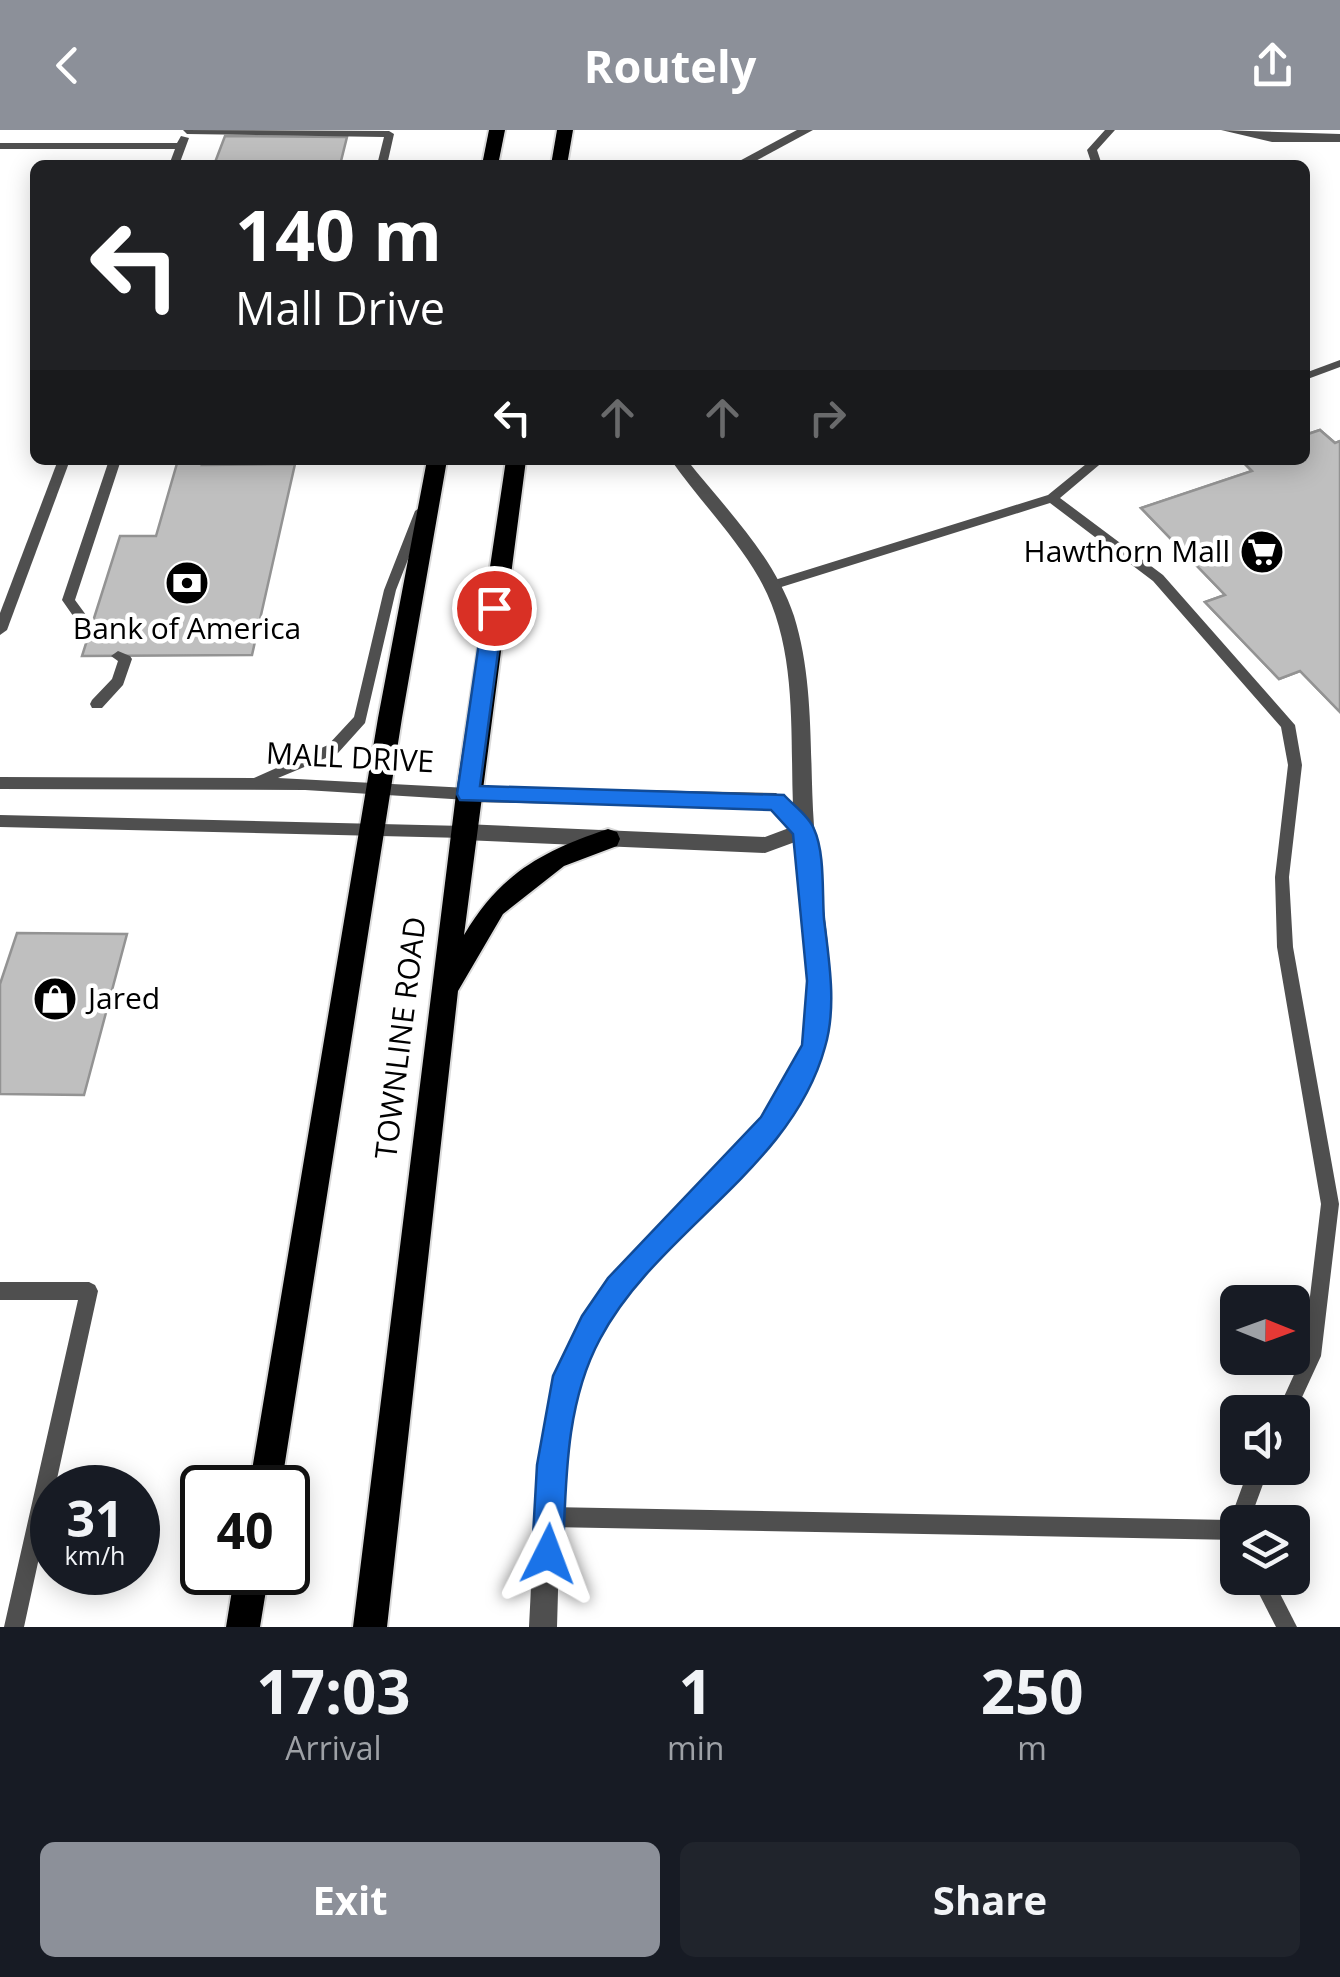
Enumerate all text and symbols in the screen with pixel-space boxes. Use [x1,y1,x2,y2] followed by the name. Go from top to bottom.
[584,35,756,96] text: Routely
[40,38,95,93] icon: back
[1245,38,1300,93] icon: share
[235,186,442,282] text: 140 m
[70,200,200,330] icon: left
[235,277,445,338] text: Mall Drive
[485,390,540,445] icon: left
[590,390,645,445] icon: ahead
[695,390,750,445] icon: ahead
[800,390,855,445] icon: right
[1239,529,1285,575] supermarket icon: Hawthorn Mall
[1024,530,1230,571] place label: Hawthorn Mall
[164,560,210,606] bank icon: Bank of America
[452,566,537,651] pin
[467,581,522,636] icon: arrive
[73,607,301,648] place label: Bank of America
[265,732,435,781] street label: MALL DRIVE
[364,914,435,1161] street label: TOWNLINE ROAD
[32,976,78,1022] shop icon: Jared
[85,977,160,1018] place label: Jared
[1220,1285,1310,1375] north arrow
[1220,1285,1310,1595] map controls
[1220,1395,1310,1485] button: sound
[180,1465,310,1595] speed limit sign: 40
[66,1484,124,1552] text: 31
[496,1502,600,1606] position arrow
[1220,1505,1310,1595] button: layers
[65,1538,125,1572] text: km/h
[256,1650,411,1732] text: 17:03
[679,1650,713,1732] text: 1
[981,1650,1084,1732] text: 250
[285,1726,382,1769] text: Arrival
[667,1726,724,1769] text: min
[1017,1726,1047,1769] text: m
[40,1842,660,1957] button: Exit
[680,1842,1300,1957] button: Share

